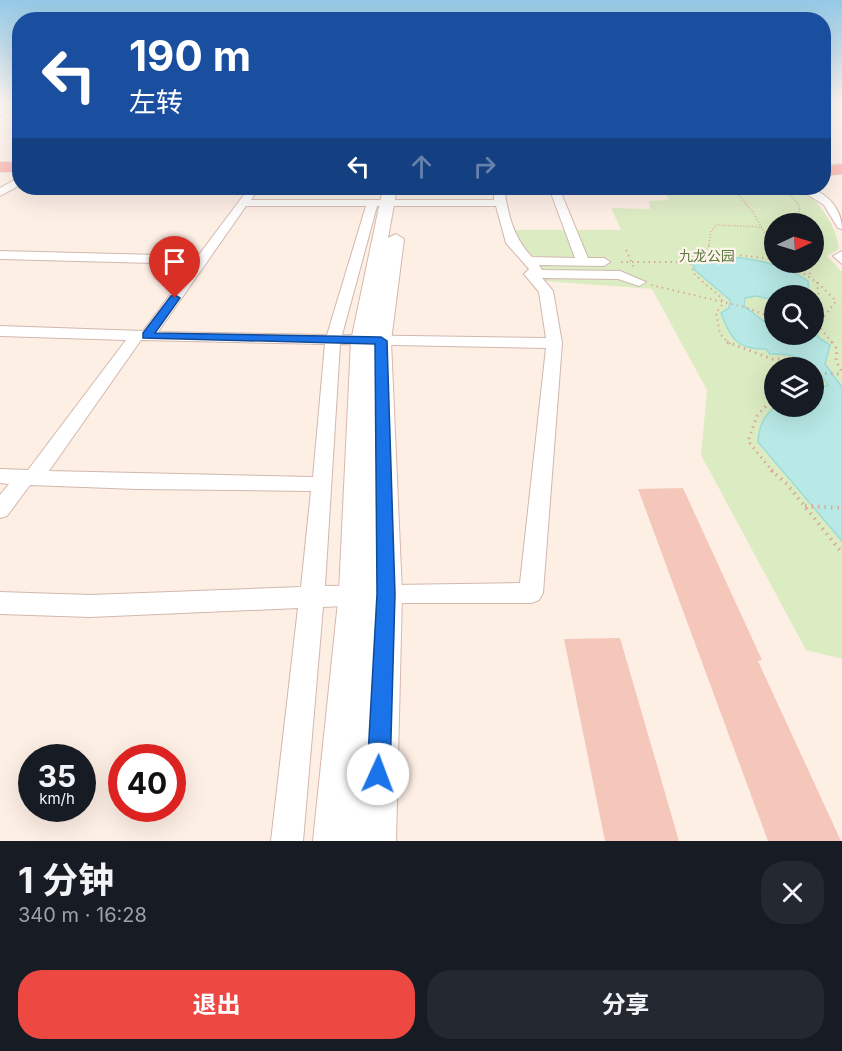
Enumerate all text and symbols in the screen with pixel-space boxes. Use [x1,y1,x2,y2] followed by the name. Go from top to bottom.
[129,30,251,81] text: 190 m
[30,36,108,114] icon: left
[129,86,183,119] text: 左转
[342,150,375,183] icon: left
[405,150,438,183] icon: ahead
[468,150,501,183] icon: right
[764,213,824,273] north arrow
[764,213,824,417] map controls
[149,236,200,298] pin
[158,245,191,278] icon: arrive
[679,247,735,264] park label: 九龙公园
[764,285,824,345] button: search
[764,357,824,417] button: layers
[346,742,410,806] position arrow
[108,744,186,822] speed limit sign: 40
[38,758,76,794] text: 35
[39,789,75,808] text: km/h
[18,858,114,902] text: 1 分钟
[761,861,824,924] button: close
[18,903,147,927] text: 340 m · 16:28
[18,970,415,1039] button: 退出
[427,970,824,1039] button: 分享

